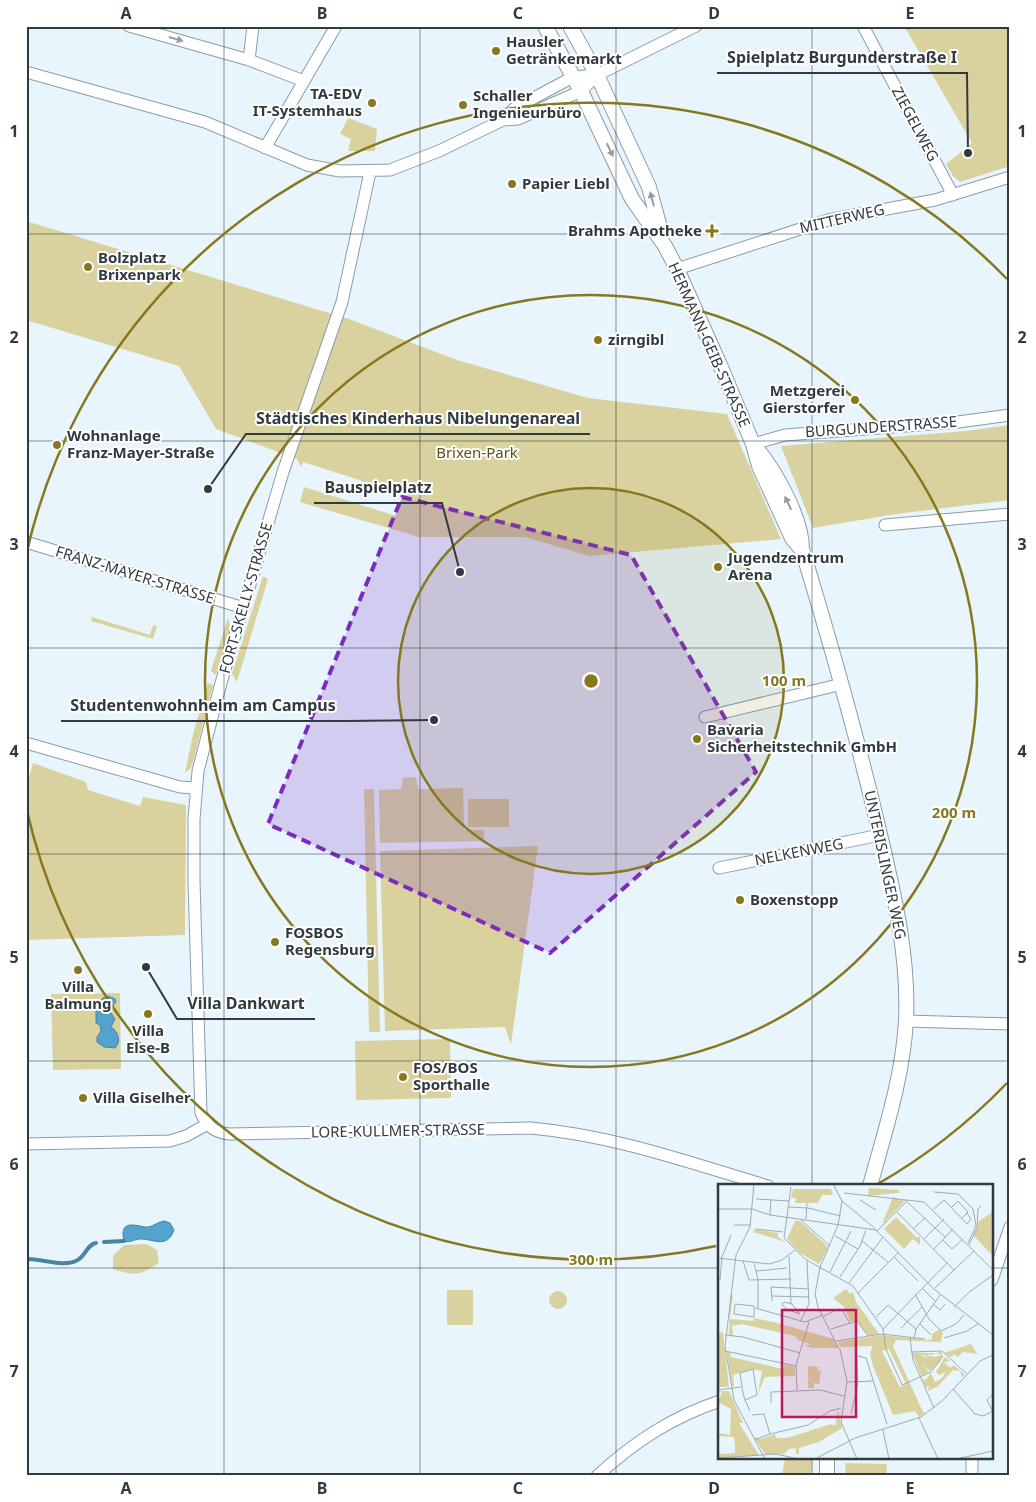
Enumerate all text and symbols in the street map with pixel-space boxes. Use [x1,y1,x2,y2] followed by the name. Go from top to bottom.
[120,2,132,24] text: A
[317,2,327,24] text: B
[513,2,523,24] text: C
[708,2,720,24] text: D
[906,2,915,24] text: E
[506,31,622,68] place label: Hausler Getränkemarkt
[169,36,184,44] one-way arrow
[717,42,967,73] callout: Spielplatz Burgunderstraße I
[490,45,502,57] marker: Hausler Getränkemarkt
[727,46,957,68] text: Spielplatz Burgunderstraße I
[253,83,362,120] place label: TA-EDV IT-Systemhaus
[888,83,944,164] street label: ZIEGELWEG
[473,85,582,122] place label: Schaller Ingenieurbüro
[366,97,378,109] marker: TA-EDV IT-Systemhaus
[457,99,469,111] marker: Schaller Ingenieurbüro
[9,120,19,142] text: 1
[1017,120,1027,142] text: 1
[607,143,615,157] one-way arrow
[522,173,610,193] place label: Papier Liebl
[506,178,518,190] marker: Papier Liebl
[647,191,655,206] one-way arrow
[797,199,886,238] street label: MITTERWEG
[568,220,702,240] place label: Brahms Apotheke
[706,225,718,237] marker: Brahms Apotheke
[98,247,181,284] place label: Bolzplatz Brixenpark
[664,259,755,430] street label: HERMANN-GEIB-STRASSE
[82,261,94,273] marker: Bolzplatz Brixenpark
[9,326,19,348] text: 2
[1017,326,1027,348] text: 2
[608,329,664,349] place label: zirngibl
[592,334,604,346] marker: zirngibl
[762,380,845,417] place label: Metzgerei Gierstorfer
[849,394,861,406] marker: Metzgerei Gierstorfer
[246,403,590,434] callout: Städtisches Kinderhaus Nibelungenareal
[256,407,580,429] text: Städtisches Kinderhaus Nibelungenareal
[804,411,958,441] street label: BURGUNDERSTRASSE
[67,425,214,462] place label: Wohnanlage Franz-Mayer-Straße
[51,439,63,451] marker: Wohnanlage Franz-Mayer-Straße
[436,442,518,462] park label: Brixen-Park
[314,472,442,503] callout: Bauspielplatz
[324,476,432,498] text: Bauspielplatz
[784,496,792,510] one-way arrow
[214,520,276,676] street label: FORT-SKELLY-STRASSE
[9,533,19,555] text: 3
[1017,533,1027,555] text: 3
[53,540,217,608] street label: FRANZ-MAYER-STRASSE
[726,547,844,584] place label: Jugendzentrum Arena
[712,561,724,573] marker: Jugendzentrum Arena
[762,670,806,690] text: 100 m
[582,672,600,690] centre of rings
[61,690,346,721] callout: Studentenwohnheim am Campus
[70,694,336,716] text: Studentenwohnheim am Campus
[707,719,897,756] place label: Bavaria Sicherheitstechnik GmbH
[691,733,703,745] marker: Bavaria Sicherheitstechnik GmbH
[9,740,19,762] text: 4
[1017,740,1027,762] text: 4
[860,788,912,941] street label: UNTERISLINGER WEG
[932,802,976,822] text: 200 m
[753,833,845,869] street label: NELKENWEG
[750,889,839,909] place label: Boxenstopp
[734,894,746,906] marker: Boxenstopp
[285,922,375,959] place label: FOSBOS Regensburg
[269,936,281,948] marker: FOSBOS Regensburg
[9,946,19,968] text: 5
[1017,946,1027,968] text: 5
[72,964,84,976] marker: Villa Balmung
[44,976,112,1013] place label: Villa Balmung
[177,988,315,1019] callout: Villa Dankwart
[187,992,305,1014] text: Villa Dankwart
[142,1008,154,1020] marker: Villa Else-B
[126,1020,170,1057] place label: Villa Else-B
[413,1057,490,1094] place label: FOS/BOS Sporthalle
[397,1071,409,1083] marker: FOS/BOS Sporthalle
[93,1087,191,1107] place label: Villa Giselher
[77,1092,89,1104] marker: Villa Giselher
[311,1118,485,1142] street label: LORE-KULLMER-STRASSE
[9,1153,19,1175] text: 6
[1017,1153,1027,1175] text: 6
[718,1184,994,1460] inset map
[569,1249,613,1269] text: 300 m
[9,1360,19,1382] text: 7
[1017,1360,1027,1382] text: 7
[120,1477,132,1499] text: A
[317,1477,327,1499] text: B
[513,1477,523,1499] text: C
[708,1477,720,1499] text: D
[906,1477,915,1499] text: E

